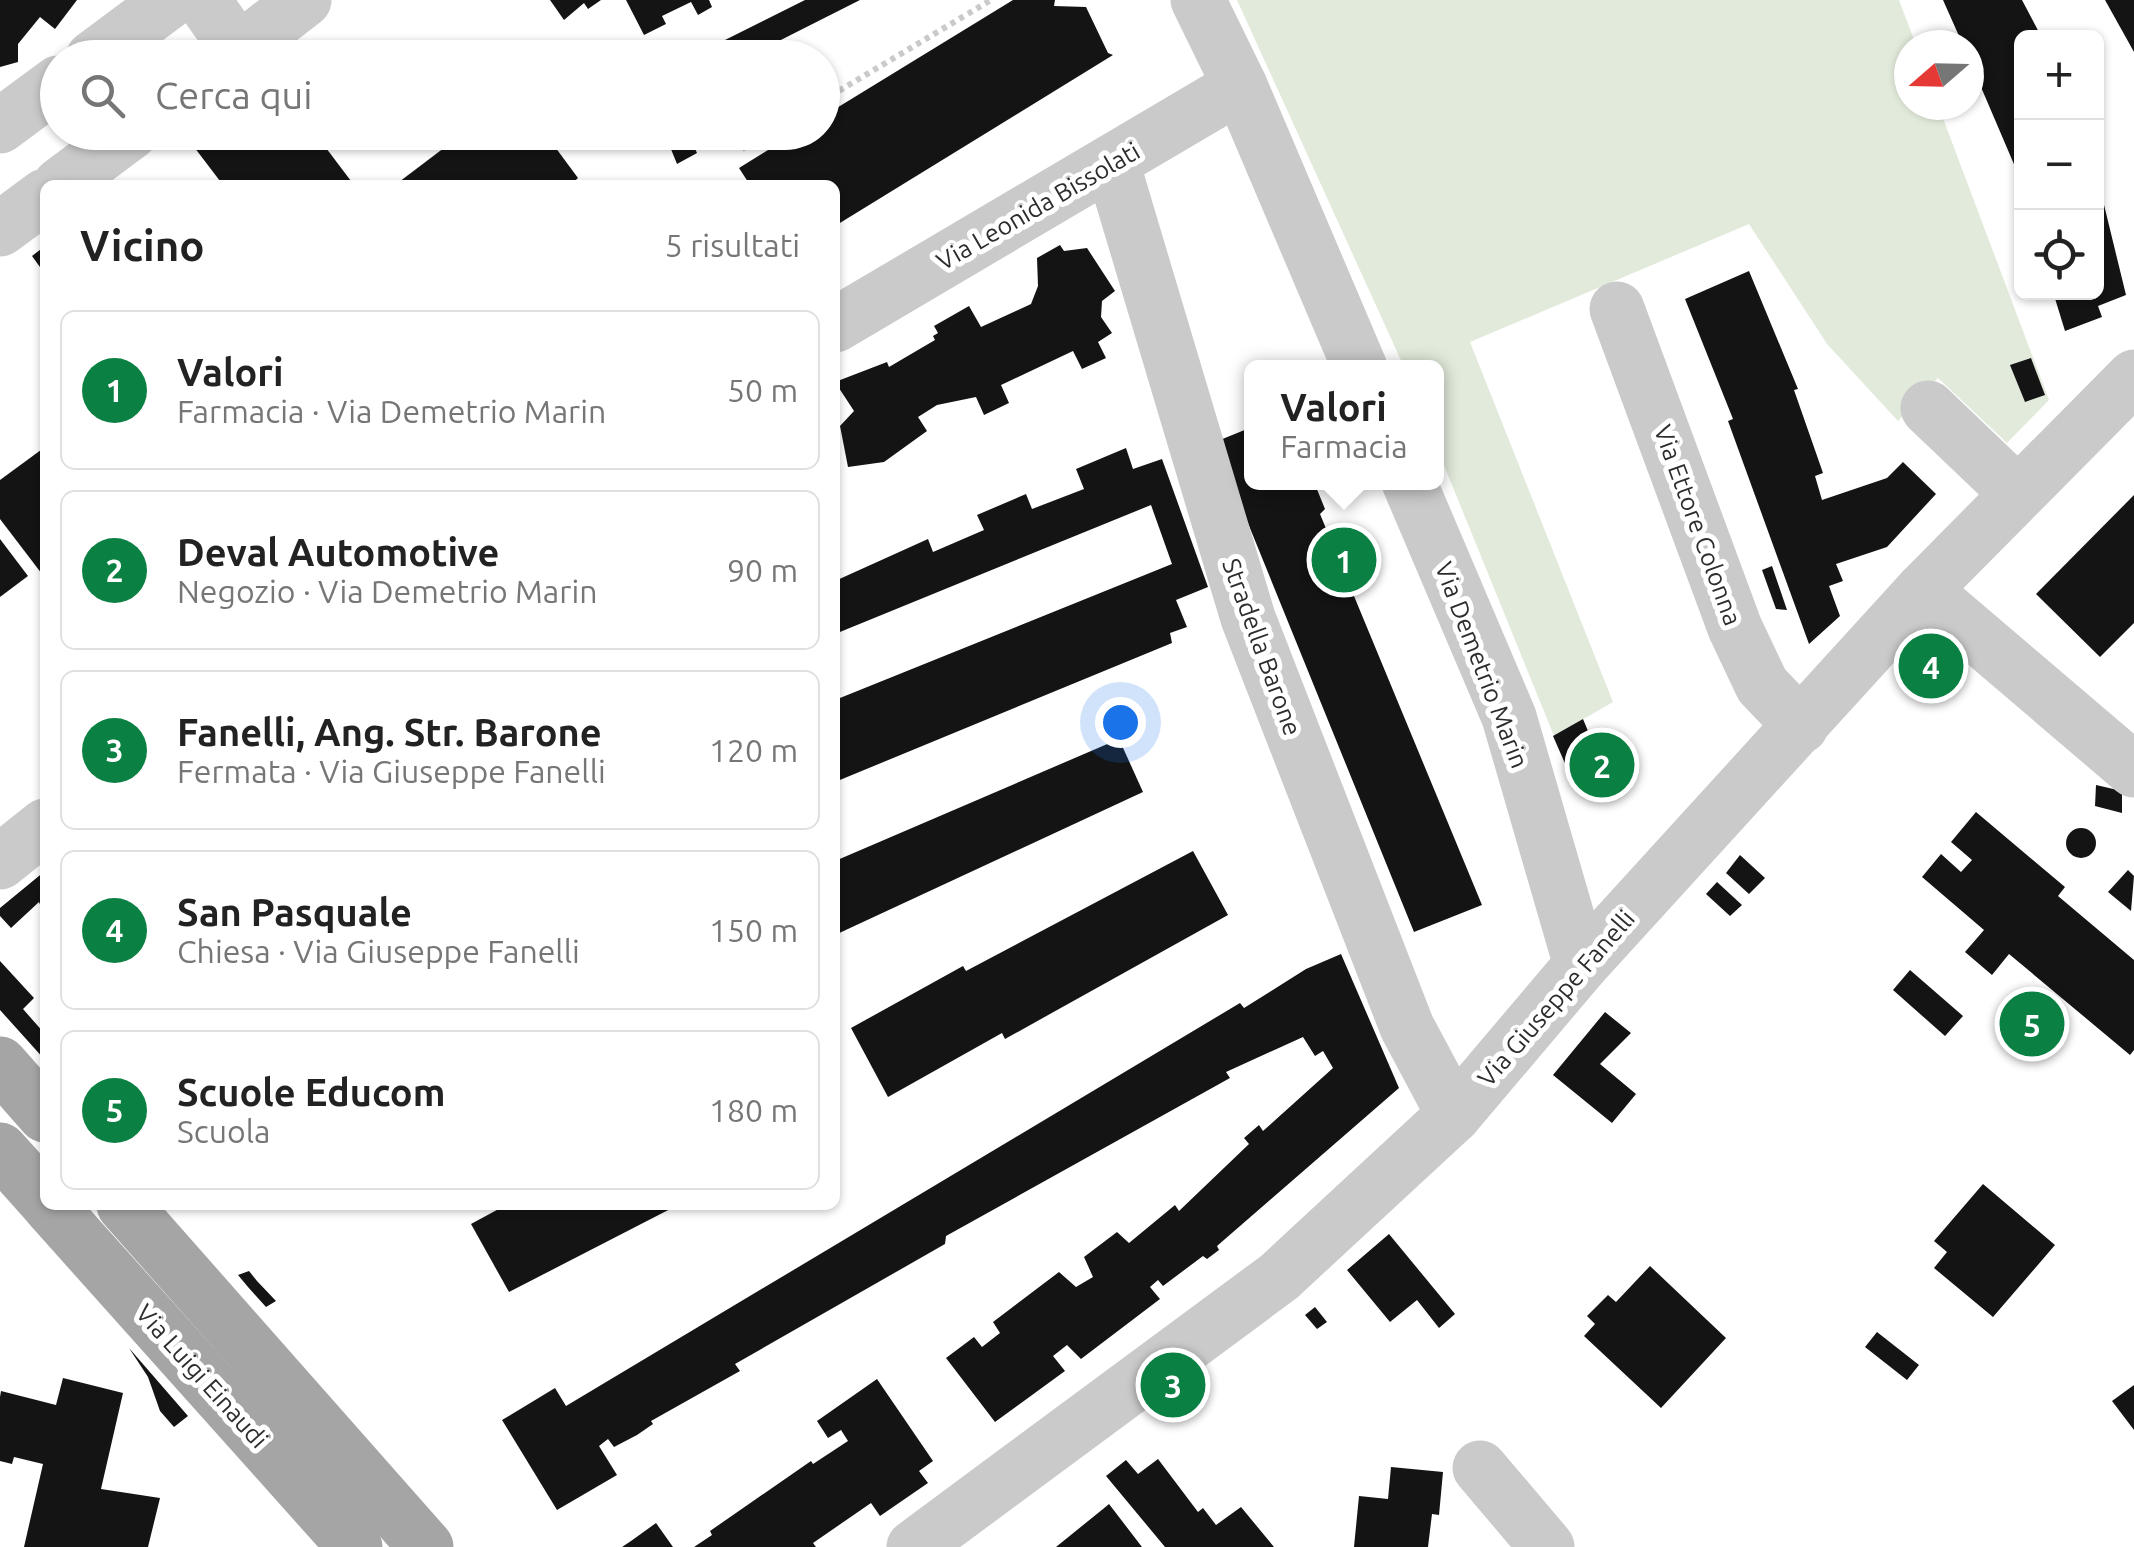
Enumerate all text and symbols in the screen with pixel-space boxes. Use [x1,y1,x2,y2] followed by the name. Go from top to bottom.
[1894,30,1984,120] north arrow
[2014,30,2104,300] map controls
[2014,30,2104,120] button: +
[40,40,840,150] search box
[75,68,130,123] icon: search
[155,74,313,116] text: Cerca qui
[2014,120,2104,210] button: −
[932,136,1144,276] street label: Via Leonida Bissolati
[2014,210,2104,300] button: locate
[80,222,205,269] text: Vicino
[665,227,800,263] text: 5 risultati
[177,351,283,393] text: Valori
[1244,360,1444,490] popup
[105,372,124,408] text: 1
[727,372,798,408] text: 50 m
[1280,386,1387,428] text: Valori
[177,393,606,429] text: Farmacia · Via Demetrio Marin
[1649,421,1747,629] street label: Via Ettore Colonna
[1280,428,1408,464] text: Farmacia
[1312,522,1376,598] pin: 1
[177,531,499,573] text: Deval Automotive
[105,552,124,588] text: 2
[727,552,798,588] text: 90 m
[1217,555,1307,739] street label: Stradella Barone
[1430,558,1534,772] street label: Via Demetrio Marin
[177,573,597,609] text: Negozio · Via Demetrio Marin
[1898,628,1964,704] pin: 4
[1095,697,1146,748] your location
[177,711,602,753] text: Fanelli, Ang. Str. Barone
[1570,728,1634,802] pin: 2
[105,732,124,768] text: 3
[709,732,798,768] text: 120 m
[177,753,606,789] text: Fermata · Via Giuseppe Fanelli
[177,891,412,933] text: San Pasquale
[1472,904,1640,1092] street label: Via Giuseppe Fanelli
[105,912,124,948] text: 4
[709,912,798,948] text: 150 m
[177,933,580,969] text: Chiesa · Via Giuseppe Fanelli
[2000,986,2064,1062] pin: 5
[177,1071,445,1113] text: Scuole Educom
[105,1092,124,1128] text: 5
[709,1092,798,1128] text: 180 m
[177,1113,271,1149] text: Scuola
[130,1299,274,1453] street label: Via Luigi Einaudi
[1140,1348,1206,1422] pin: 3

